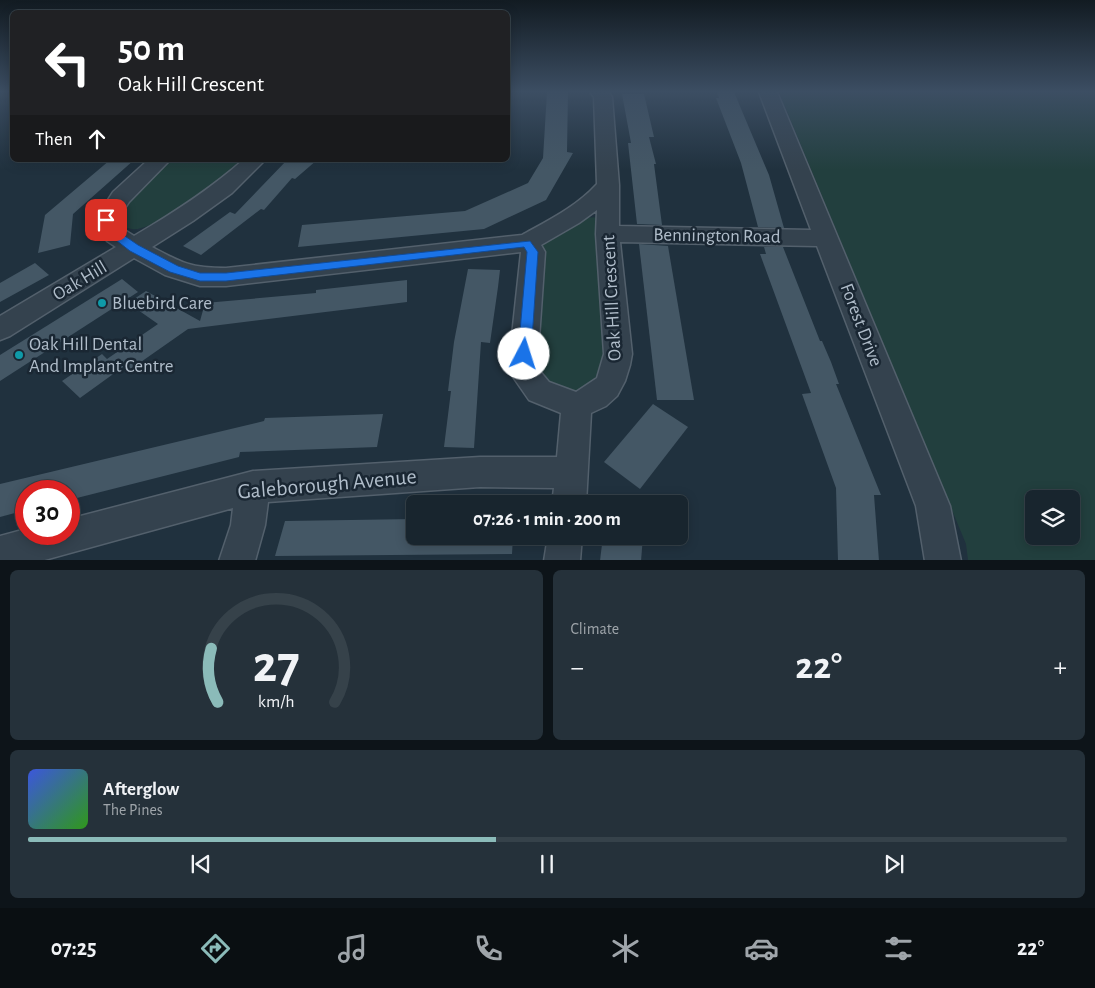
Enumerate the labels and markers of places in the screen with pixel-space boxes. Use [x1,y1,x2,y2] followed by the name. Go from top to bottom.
[85,199,127,241] pin
[112,294,212,313] place label: Bluebird Care
[96,297,108,309] marker: Bluebird Care
[29,335,174,376] place label: Oak Hill Dental And Implant Centre
[13,349,25,361] marker: Oak Hill Dental And Implant Centre

